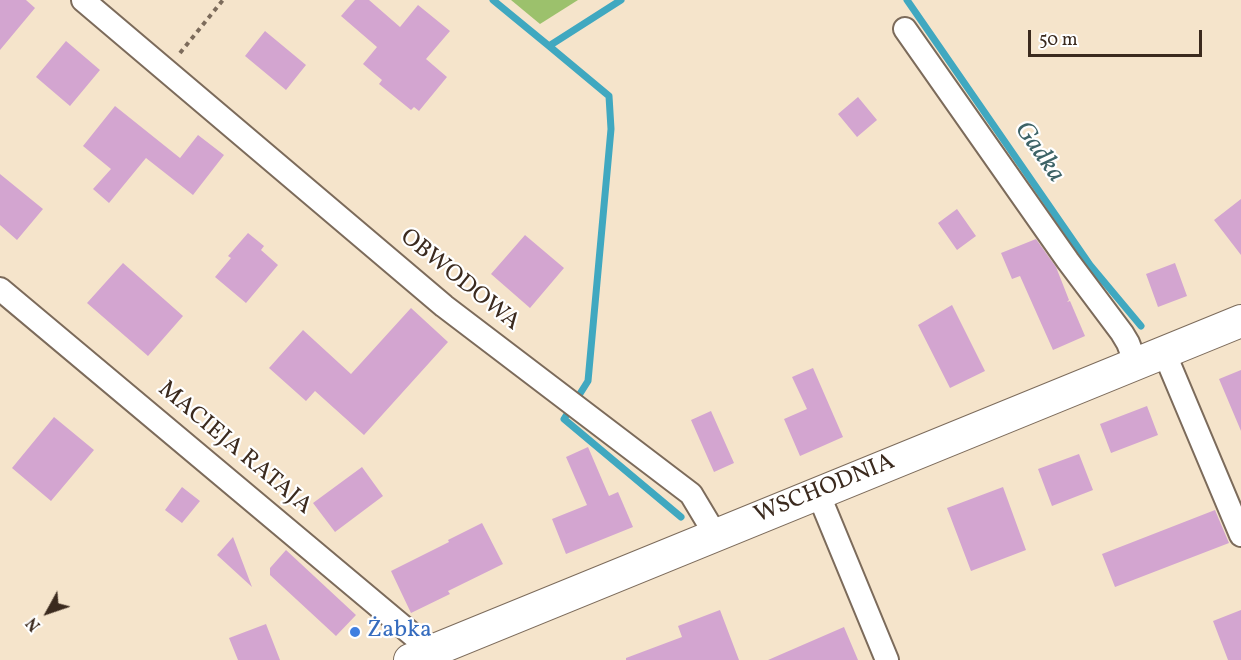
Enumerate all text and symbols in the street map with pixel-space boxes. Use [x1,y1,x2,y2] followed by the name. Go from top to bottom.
[1031,18,1205,56] scale bar
[1039,28,1078,53] text: 50 m
[1006,117,1070,189] water label: Gadka
[393,224,525,338] street label: OBWODOWA
[151,376,317,522] street label: MACIEJA RATAJA
[751,449,899,531] street label: WSCHODNIA
[18,582,78,642] north arrow
[22,612,46,635] text: N
[367,618,432,646] place label: Żabka
[348,625,362,639] marker: Żabka

